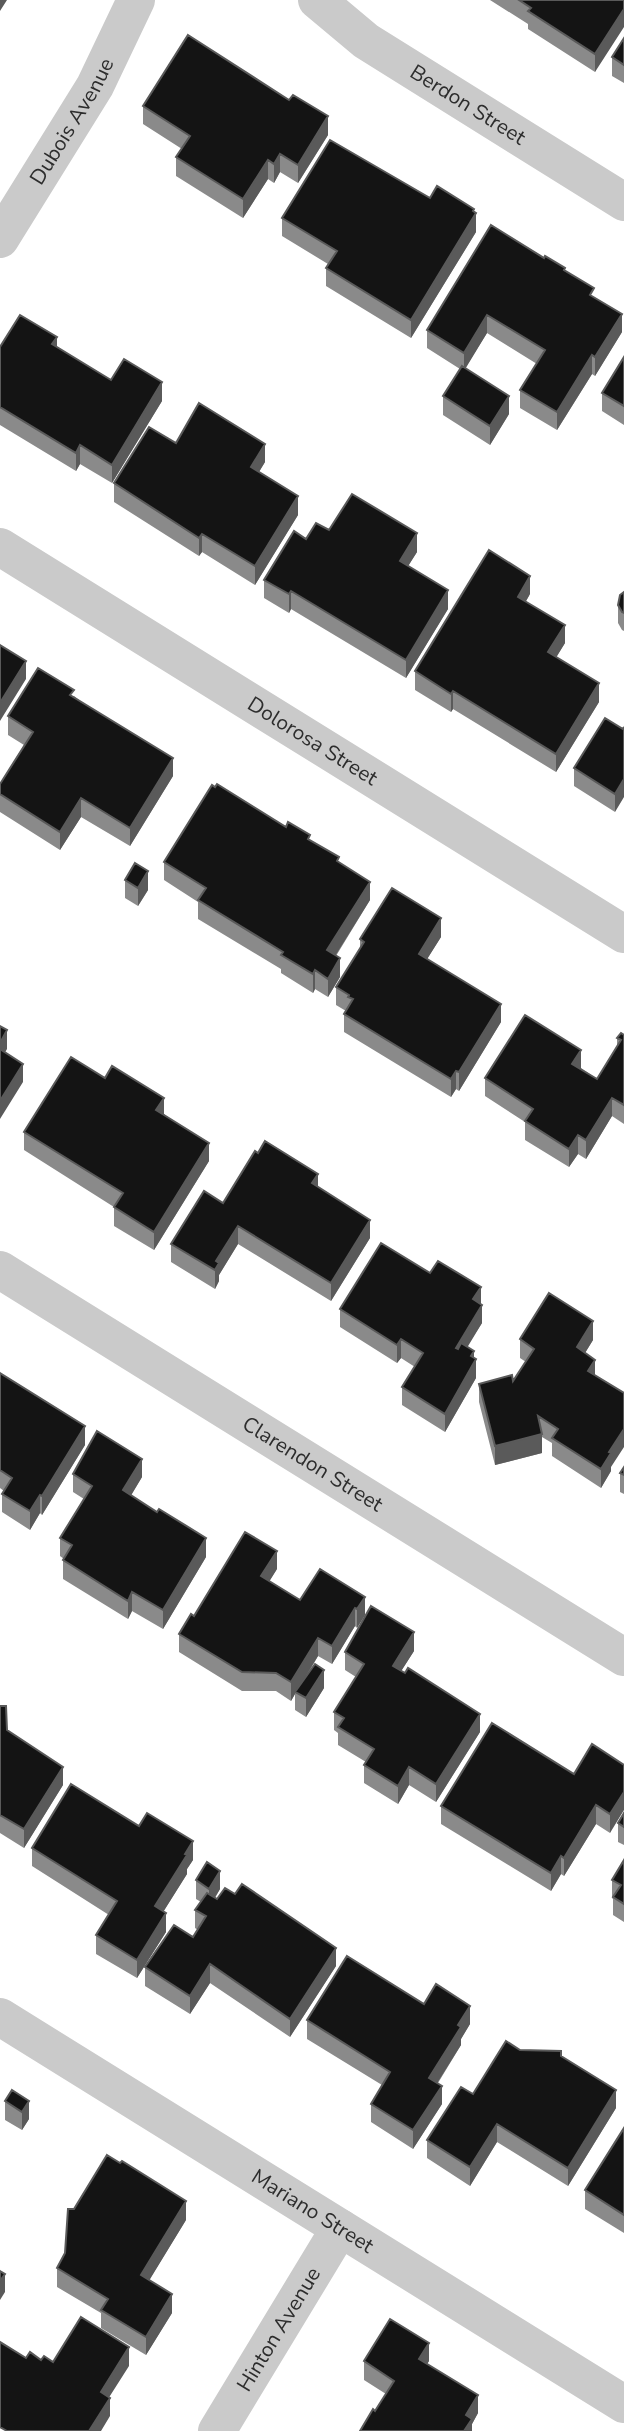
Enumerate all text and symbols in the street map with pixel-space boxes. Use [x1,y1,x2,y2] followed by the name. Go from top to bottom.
[23,53,120,190] street label: Dubois Avenue
[405,58,532,152] street label: Berdon Street
[242,690,384,792] street label: Dolorosa Street
[237,1410,389,1519] street label: Clarendon Street
[246,2162,380,2260] street label: Mariano Street
[230,2262,327,2397] street label: Hinton Avenue

